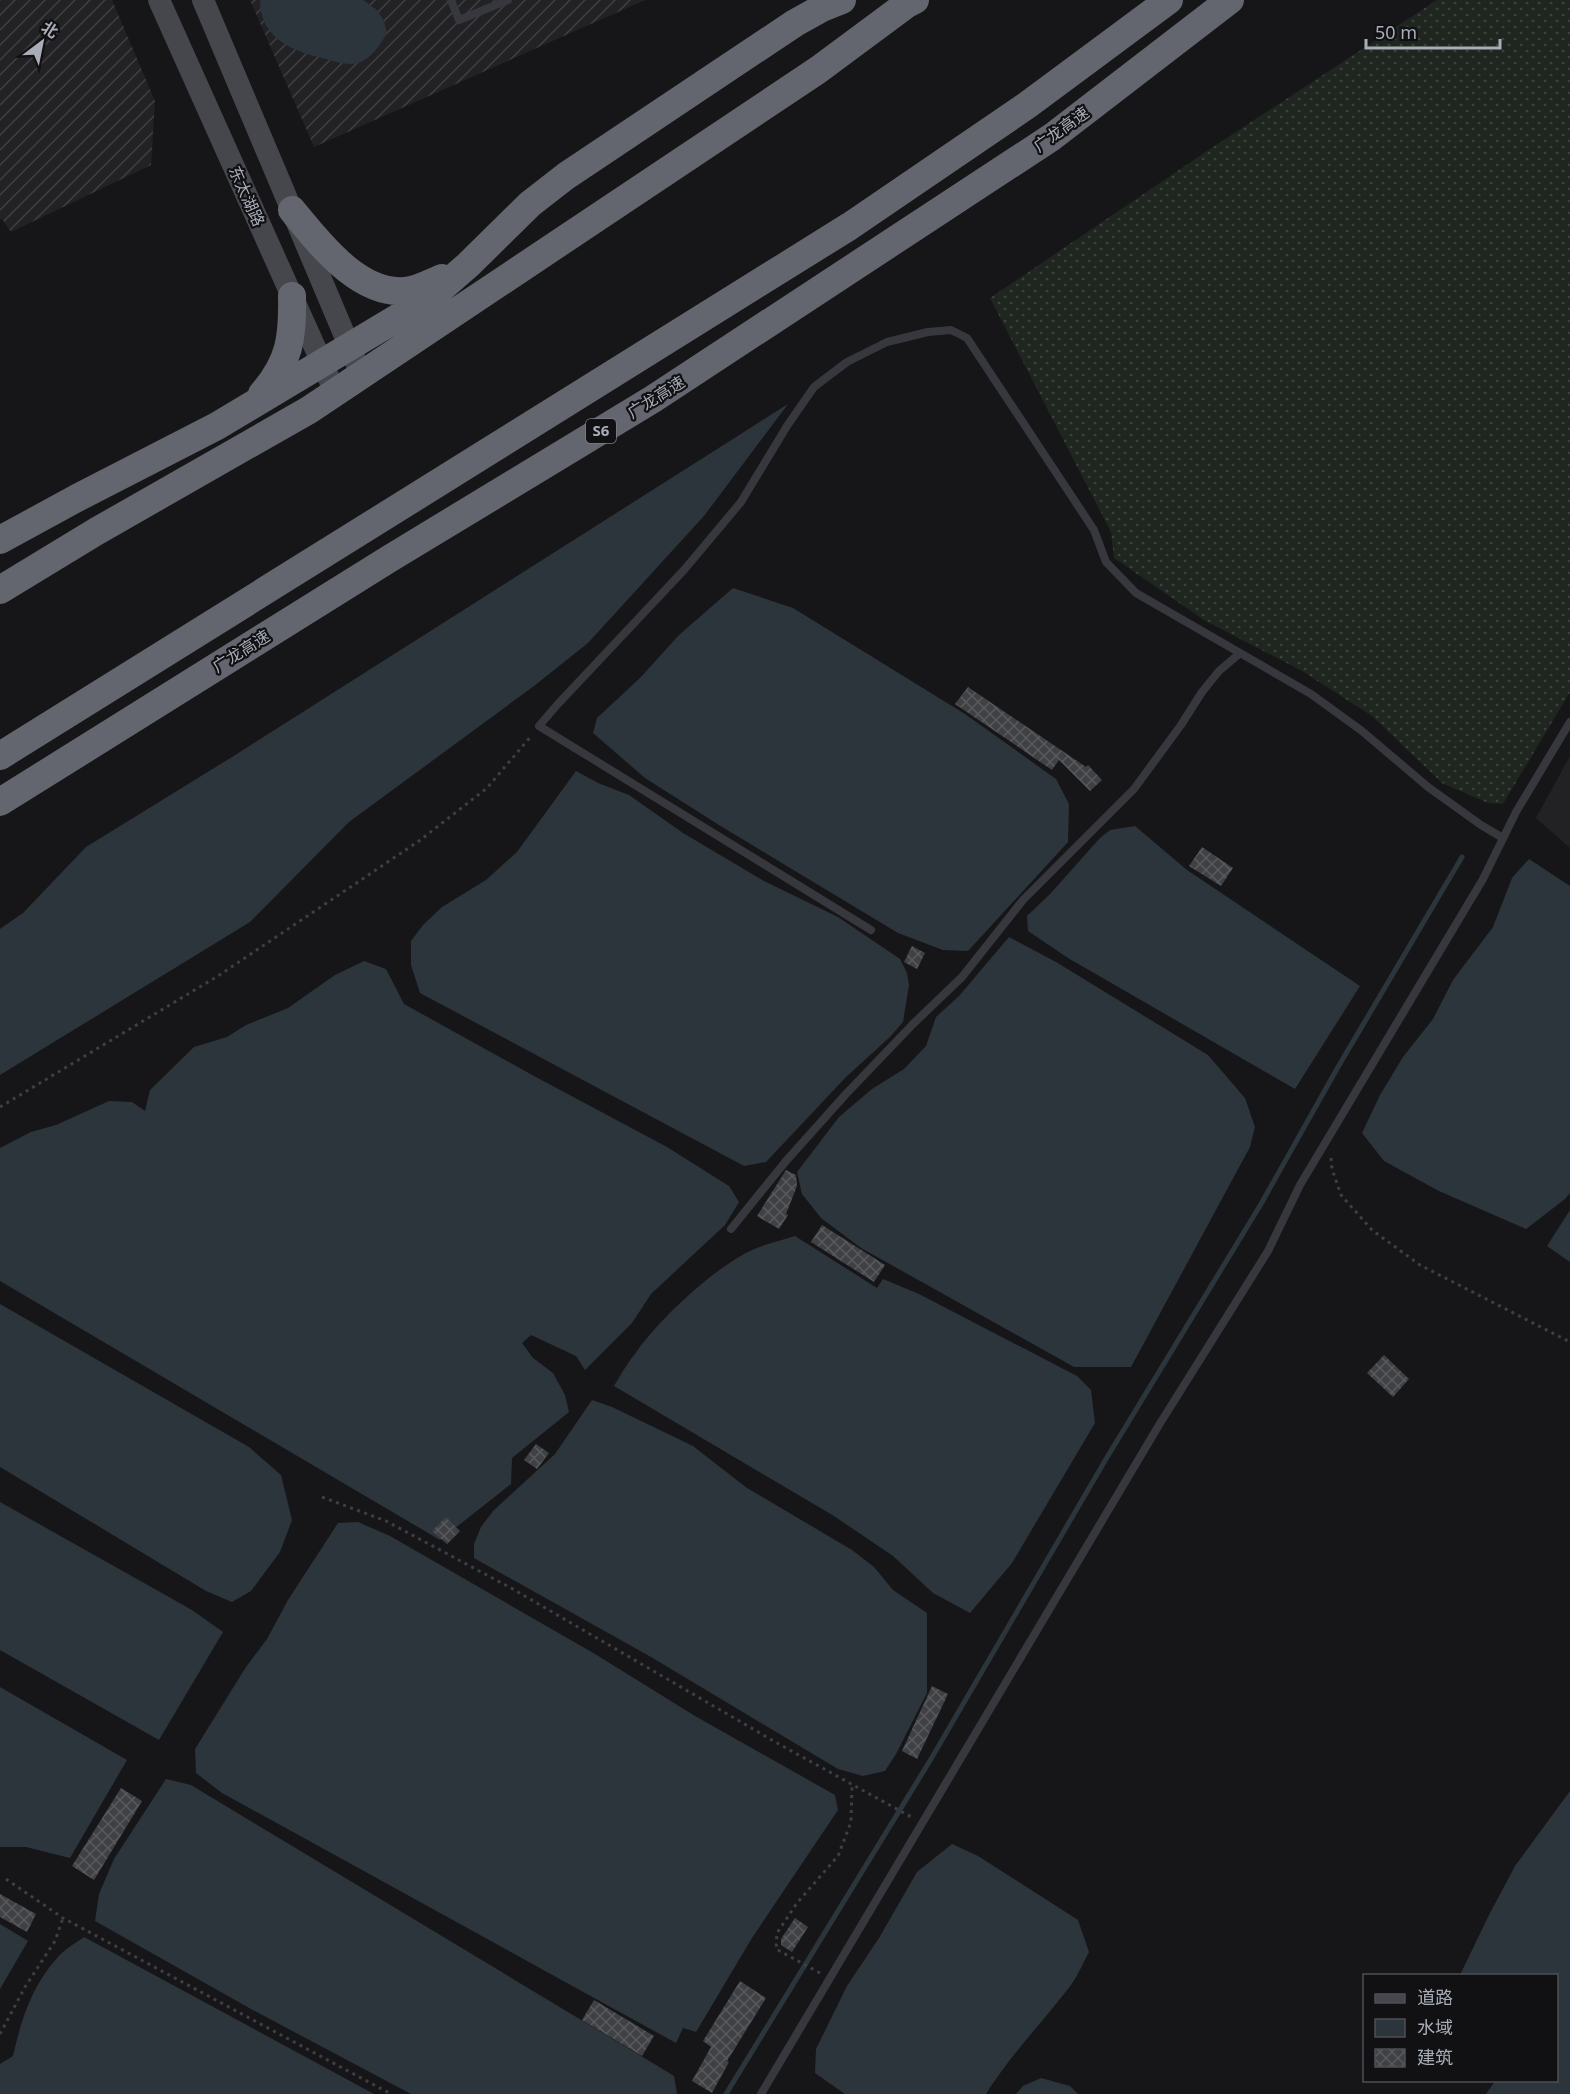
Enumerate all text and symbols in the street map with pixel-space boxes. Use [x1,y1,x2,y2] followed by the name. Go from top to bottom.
[12,12,72,72] north arrow
[1366,12,1500,50] scale bar
[37,16,63,43] text: 北
[1375,20,1417,44] text: 50 m
[1029,101,1093,157] street label: 广龙高速
[224,162,270,230] street label: 东太湖路
[623,371,689,423] street label: 广龙高速
[586,419,616,443] road number: S6
[208,625,274,677] street label: 广龙高速
[1363,1974,1558,2082] legend
[1417,1985,1453,2009] text: 道路
[1417,2015,1453,2039] text: 水域
[1417,2045,1453,2069] text: 建筑

